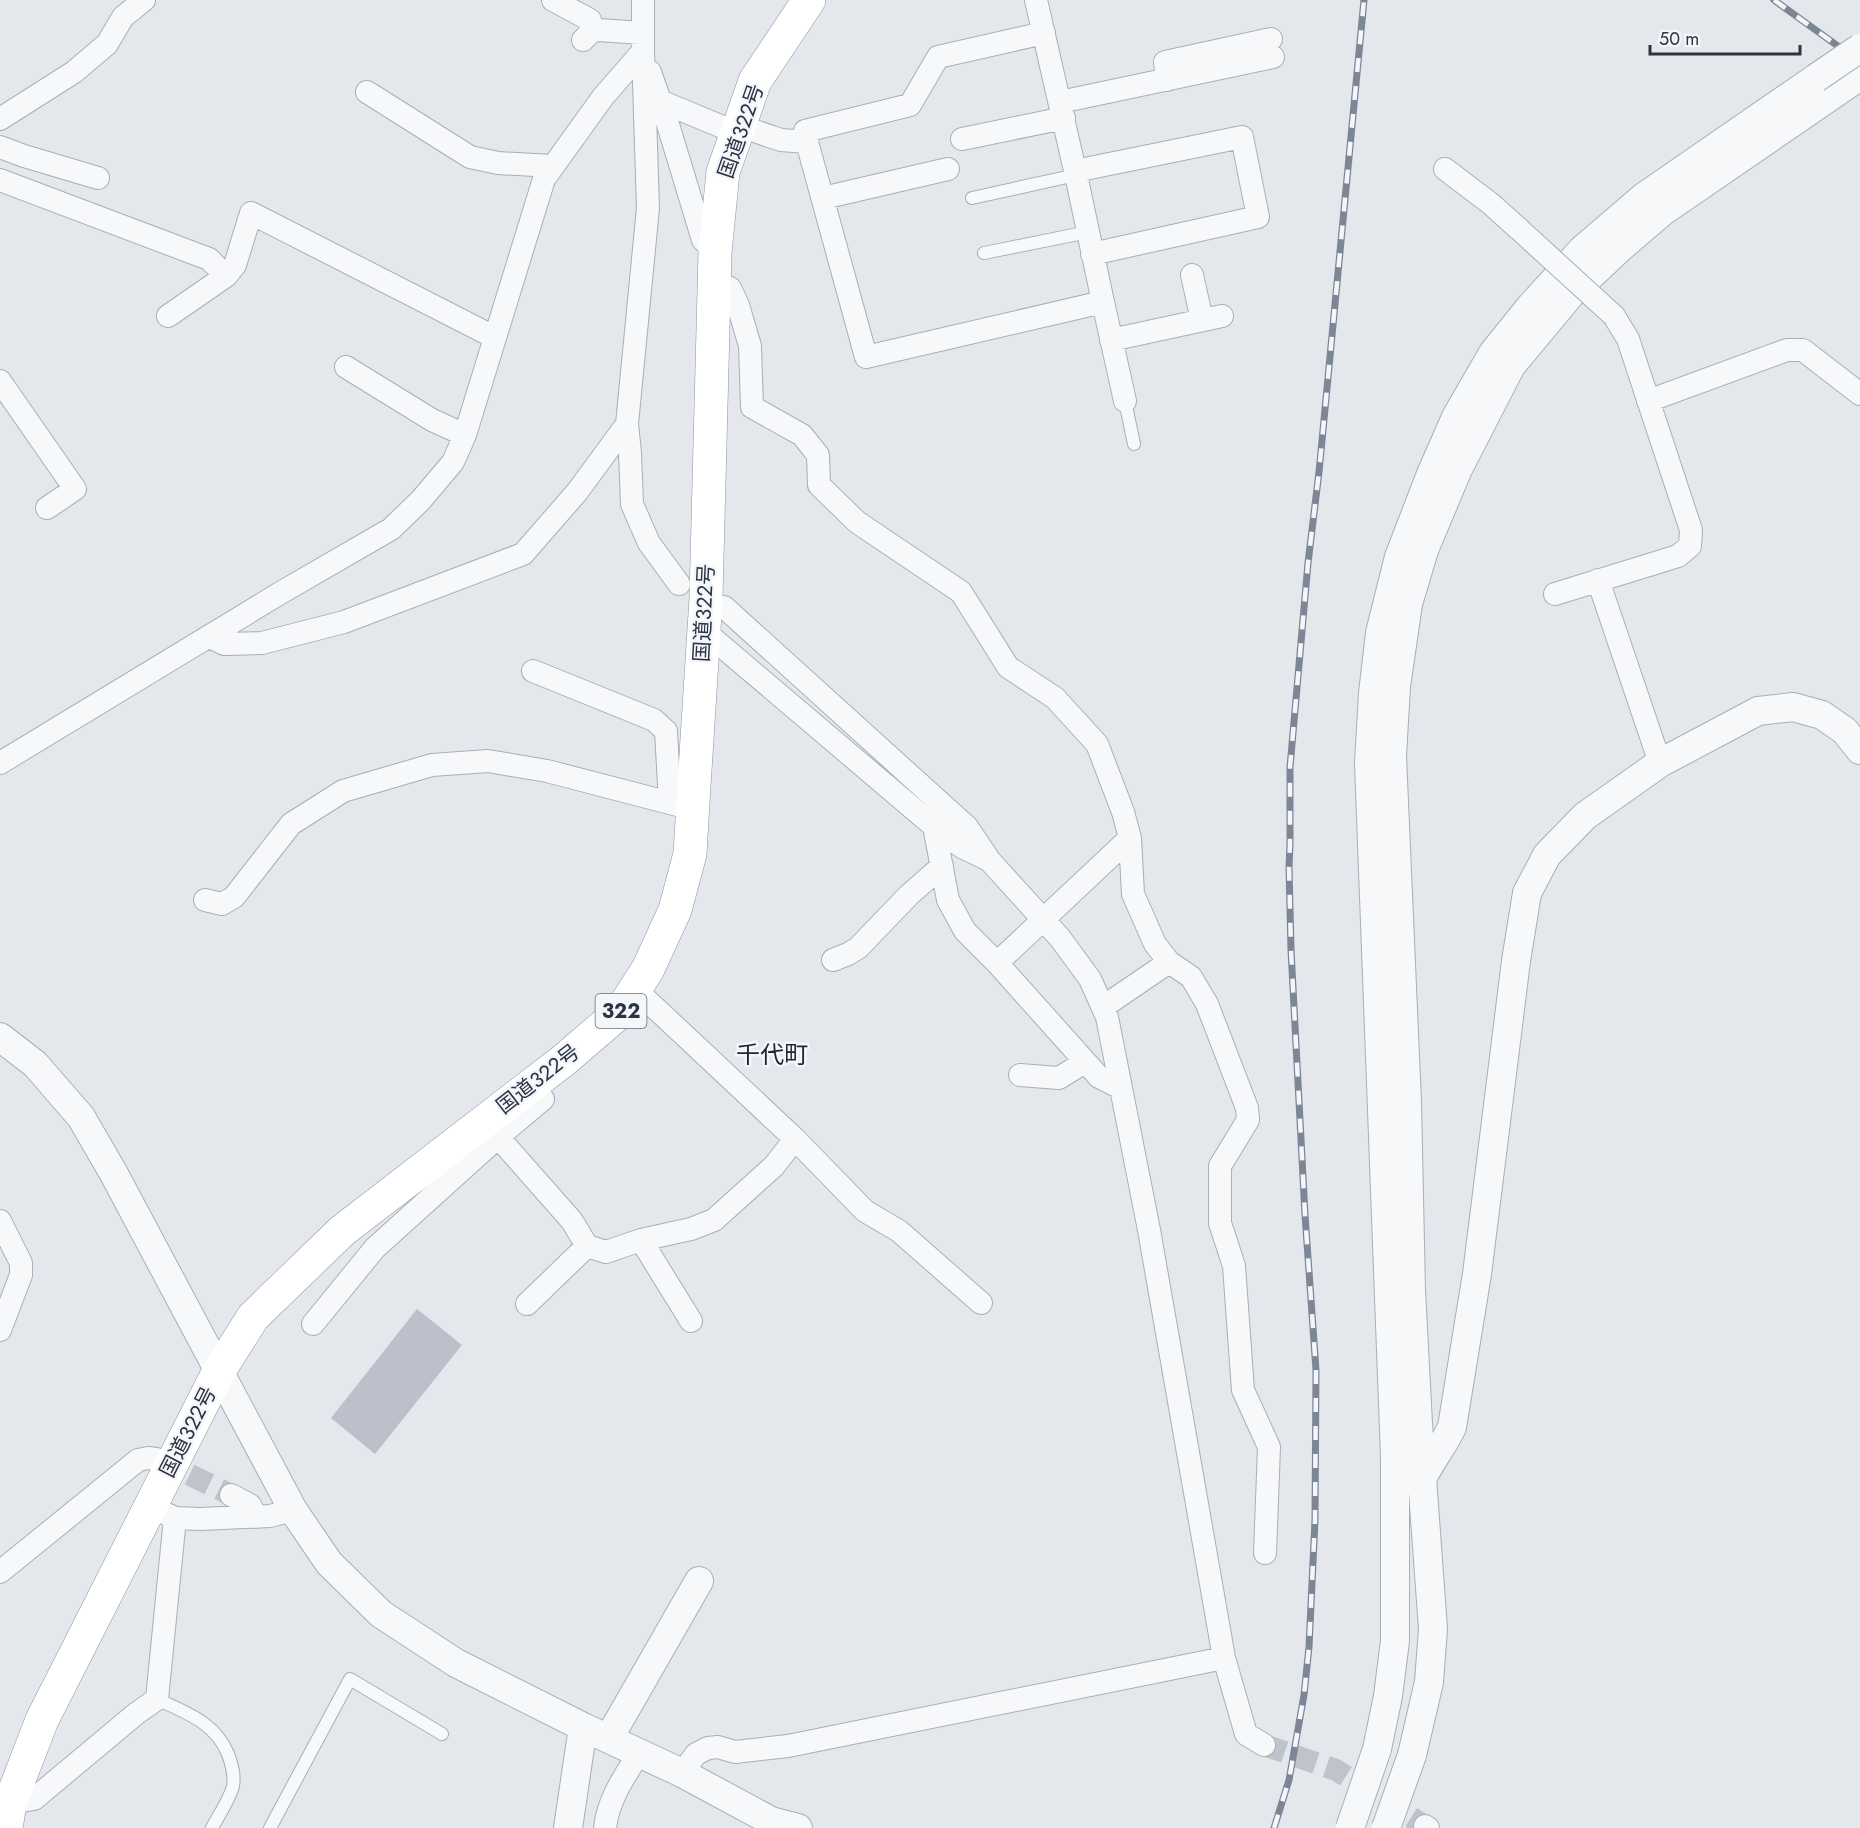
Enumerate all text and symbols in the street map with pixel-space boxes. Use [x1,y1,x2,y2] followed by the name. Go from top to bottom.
[1650,18,1800,56] scale bar
[1659,26,1699,52] text: 50 m
[711,80,771,182] street label: 国道322号
[686,563,722,663] street label: 国道322号
[596,994,646,1028] road number: 322
[490,1037,586,1121] street label: 国道322号
[736,1037,808,1072] district label: 千代町
[152,1381,224,1483] street label: 国道322号

